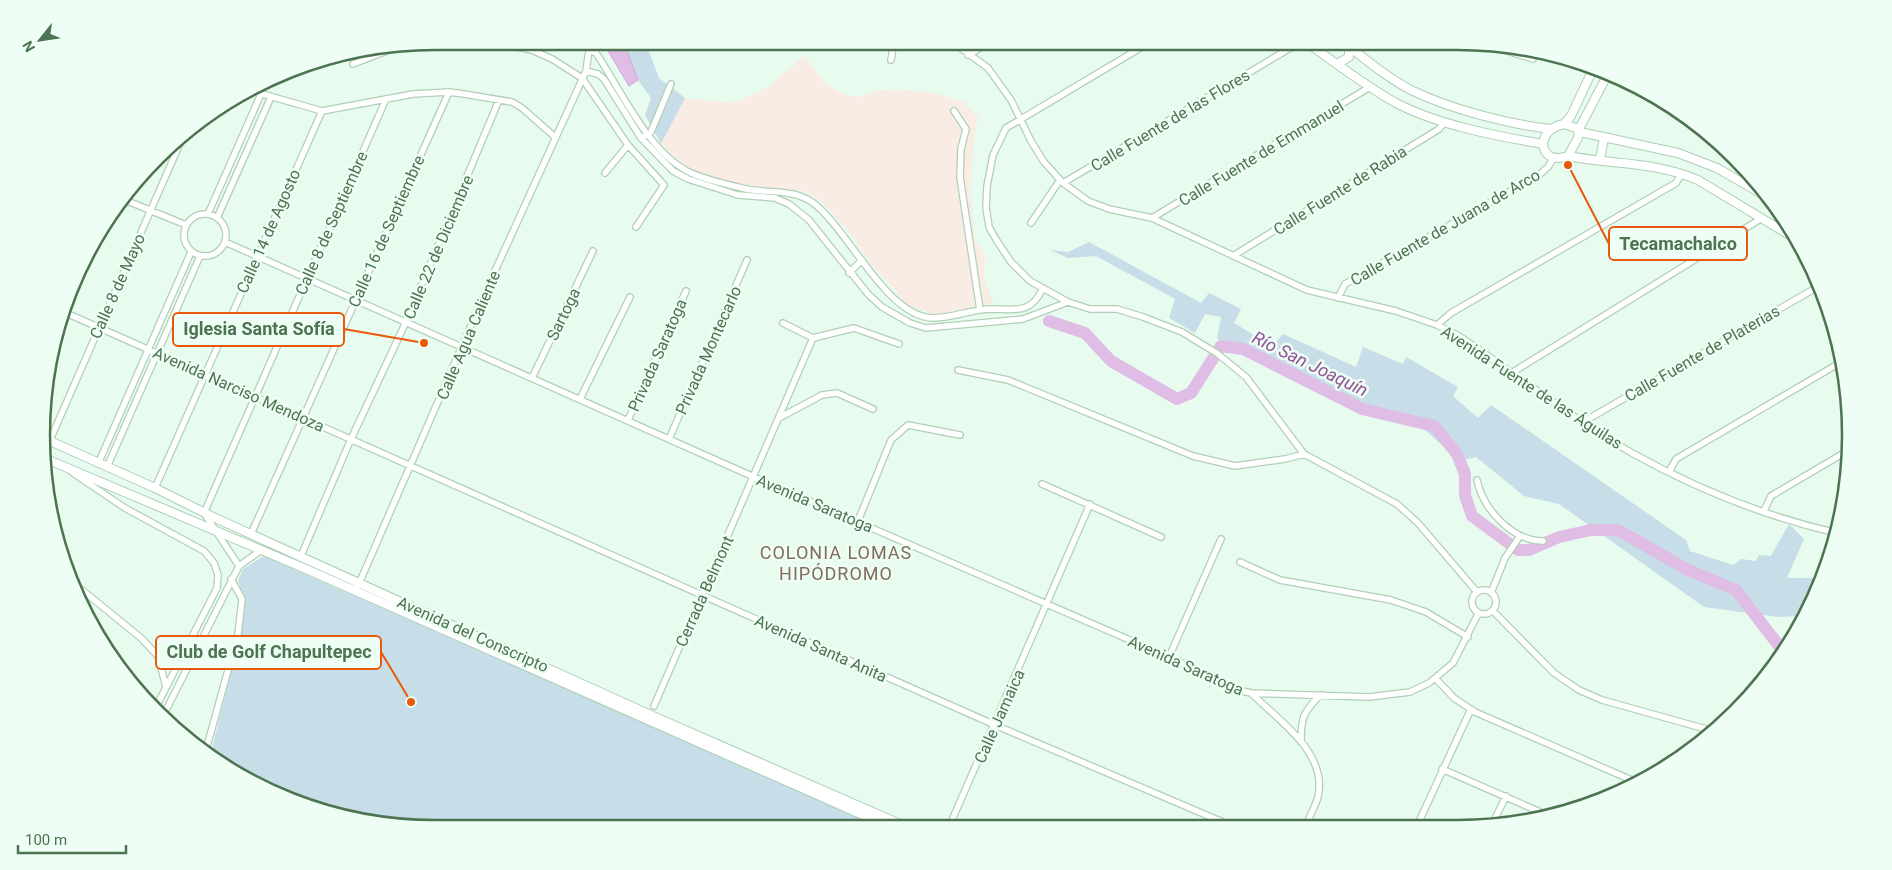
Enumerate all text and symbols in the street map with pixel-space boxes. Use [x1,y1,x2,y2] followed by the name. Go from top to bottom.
[15,15,65,65] north arrow
[19,38,38,55] text: N
[1087,65,1253,175] street label: Calle Fuente de las Flores
[1175,97,1347,210] street label: Calle Fuente de Emmanuel
[1270,142,1410,239] street label: Calle Fuente de Rabia
[291,148,372,298] street label: Calle 8 de Septiembre
[344,152,429,310] street label: Calle 16 de Septiembre
[1347,165,1543,290] street label: Calle Fuente de Juana de Arco
[233,166,304,296] street label: Calle 14 de Agosto
[399,172,477,322] street label: Calle 22 de Diciembre
[1609,227,1747,260] callout: Tecamachalco
[86,231,149,342] street label: Calle 8 de Mayo
[1619,233,1737,254] text: Tecamachalco
[433,268,504,403] street label: Calle Agua Caliente
[672,283,745,417] street label: Privada Montecarlo
[543,285,584,344] street label: Sartoga
[624,296,691,414] street label: Privada Saratoga
[1621,301,1783,406] street label: Calle Fuente de Platerias
[173,313,344,346] callout: Iglesia Santa Sofía
[183,318,335,339] text: Iglesia Santa Sofía
[1437,322,1626,453] street label: Avenida Fuente de las Águilas
[1249,326,1371,401] water label: Río San Joaquín
[150,343,327,436] street label: Avenida Narciso Mendoza
[754,470,876,537] street label: Avenida Saratoga
[671,533,737,650] street label: Cerrada Belmont
[760,542,912,584] district label: COLONIA LOMAS HIPÓDROMO
[394,593,551,676] street label: Avenida del Conscripto
[752,611,890,686] street label: Avenida Santa Anita
[1125,631,1247,699] street label: Avenida Saratoga
[156,636,381,669] callout: Club de Golf Chapultepec
[166,641,372,662] text: Club de Golf Chapultepec
[970,666,1029,766] street label: Calle Jamaica
[18,822,125,854] scale bar
[25,831,67,849] text: 100 m

